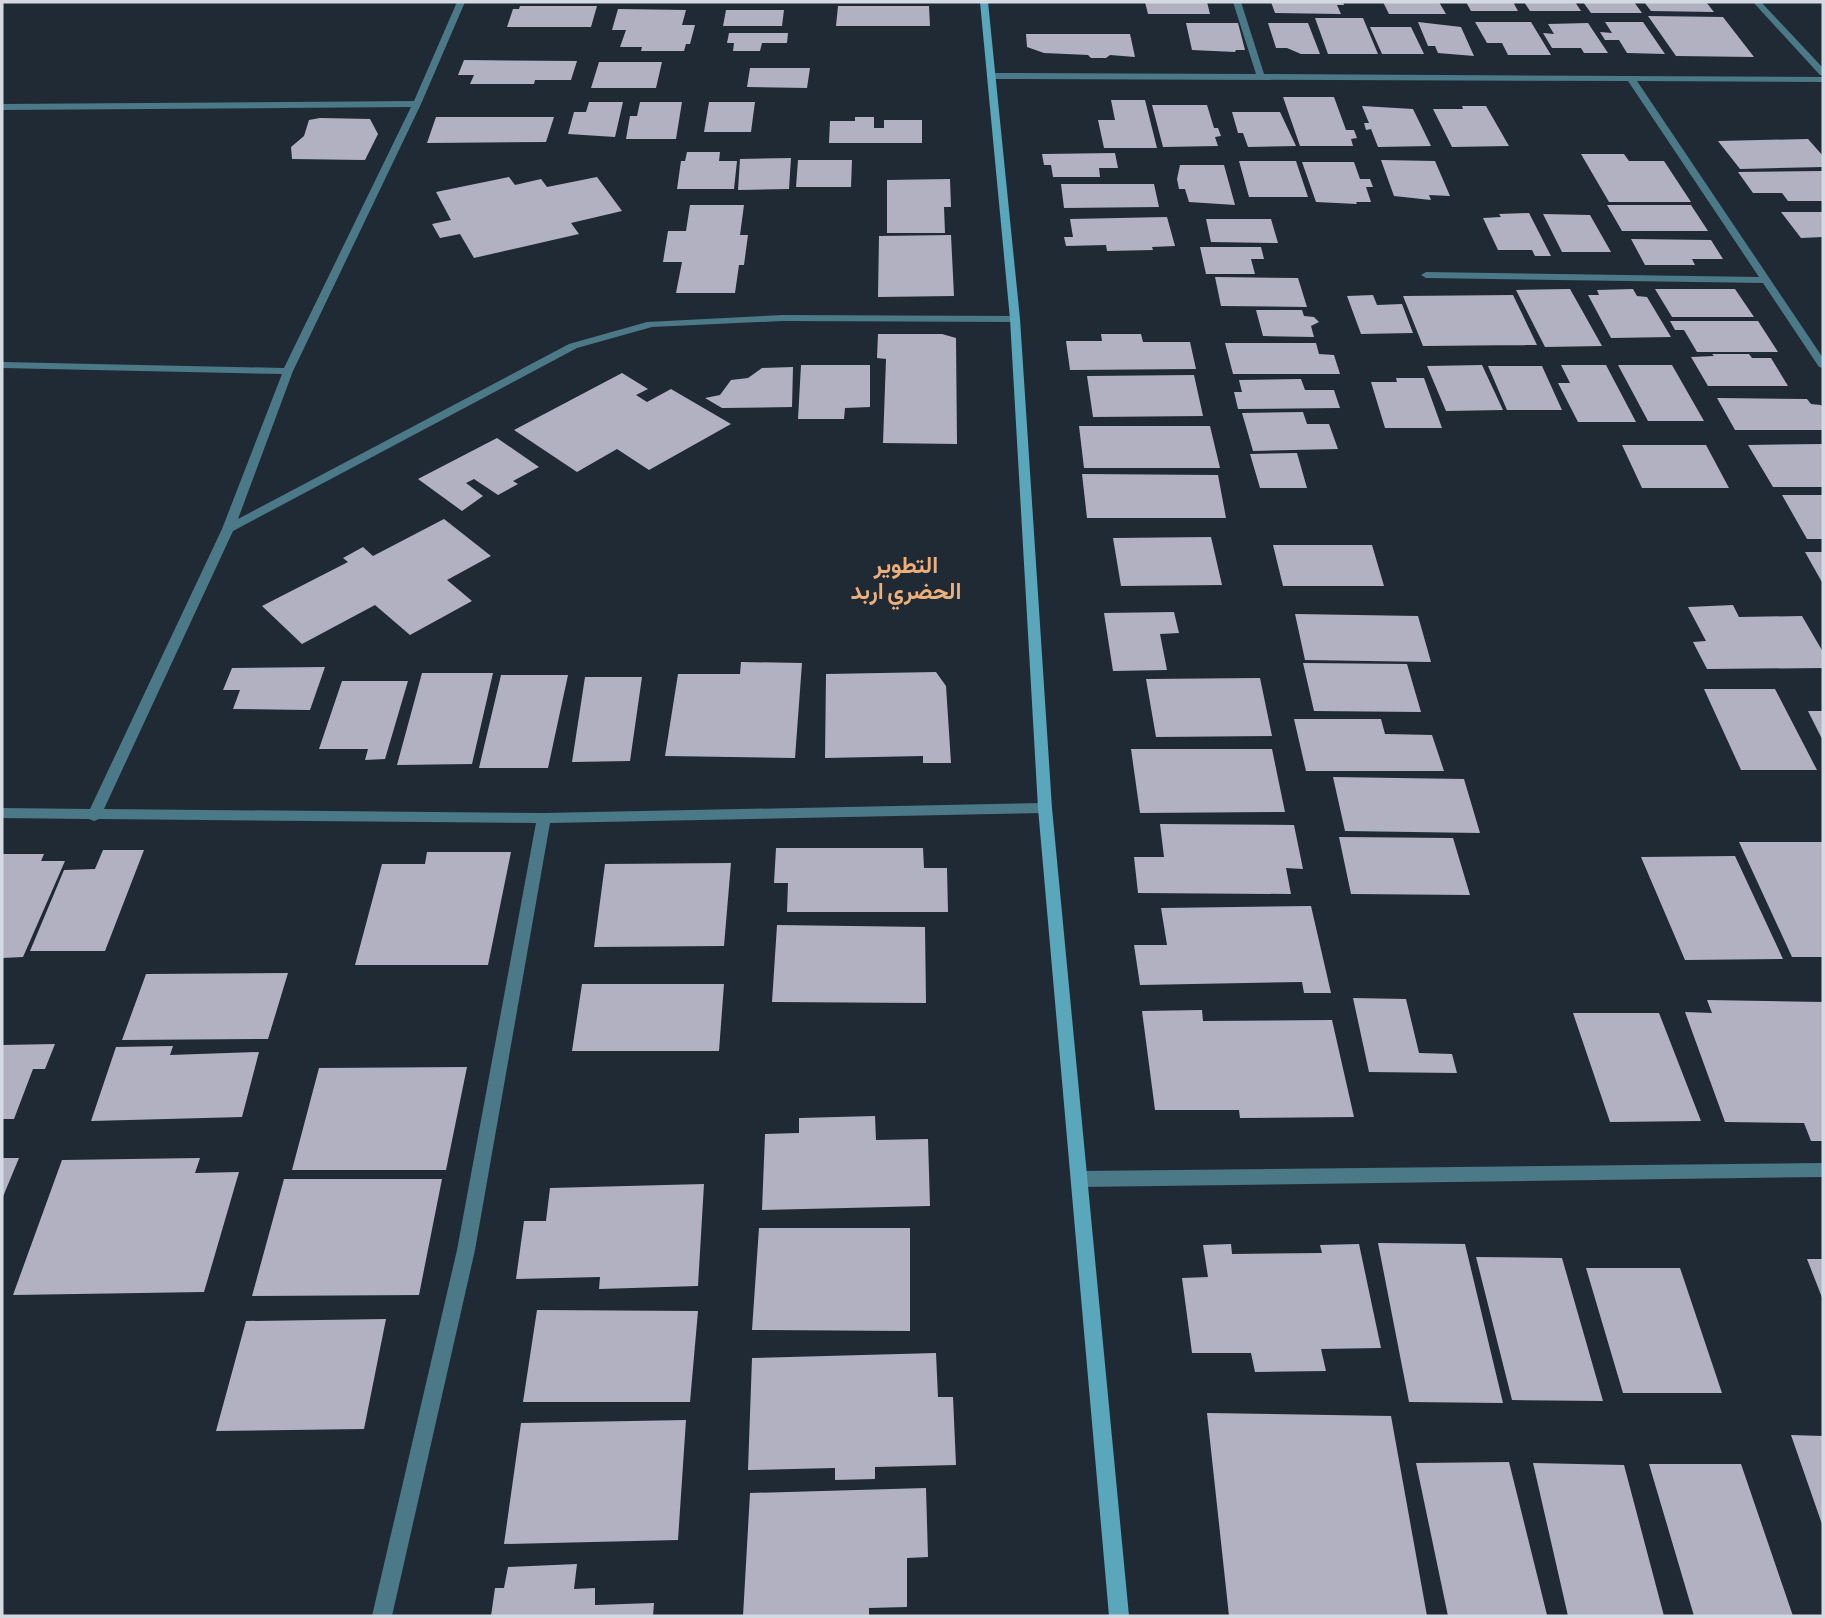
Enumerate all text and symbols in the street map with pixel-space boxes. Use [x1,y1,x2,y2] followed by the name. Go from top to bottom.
[851,552,961,610] district label: التطوير الحضري اربد

